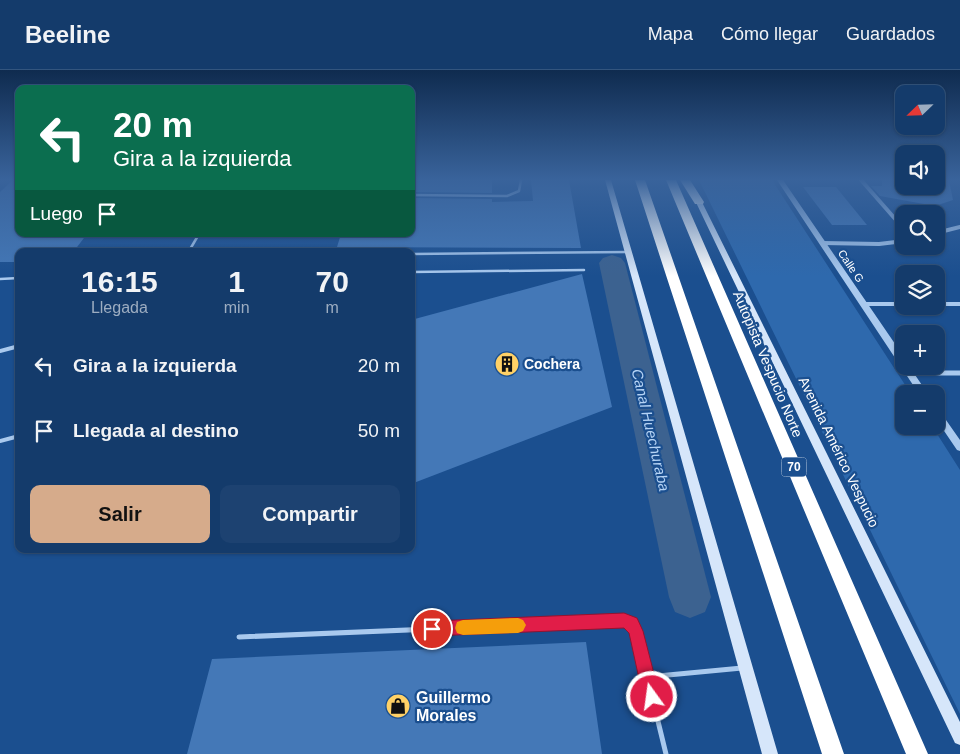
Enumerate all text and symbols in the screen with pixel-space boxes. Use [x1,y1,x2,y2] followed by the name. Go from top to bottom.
[25,21,110,48] text: Beeline
[648,24,693,44] text: Mapa
[721,24,818,44] text: Cómo llegar
[846,24,935,44] text: Guardados
[895,85,945,135] north arrow
[895,85,945,435] map controls
[30,105,95,170] icon: left
[113,105,193,144] text: 20 m
[895,145,945,195] button: sound
[113,146,292,171] text: Gira a la izquierda
[93,200,121,228] icon: arrive
[30,203,83,224] text: Luego
[895,205,945,255] button: search
[836,247,866,285] street label: Calle G
[81,265,158,298] text: 16:15
[228,265,245,298] text: 1
[316,265,349,298] text: 70
[895,265,945,315] button: layers
[730,289,806,440] street label: Autopista Vespucio Norte
[91,299,148,316] text: Llegada
[224,299,250,316] text: min
[326,299,339,316] text: m
[895,325,945,375] button: +
[494,351,520,377] building icon: Cochera
[30,352,58,380] icon: left
[73,355,237,376] text: Gira a la izquierda
[358,355,400,376] text: 20 m
[524,356,580,372] place label: Cochera
[629,367,673,493] water label: Canal Huechuraba
[796,374,883,530] street label: Avenida Américo Vespucio
[895,385,945,435] button: −
[30,417,58,445] icon: arrive
[73,420,239,441] text: Llegada al destino
[358,420,400,441] text: 50 m
[782,458,806,477] road number: 70
[30,485,210,543] button: Salir
[220,485,400,543] button: Compartir
[411,608,453,650] pin
[418,615,446,643] icon: arrive
[625,670,677,722] position arrow
[416,689,491,724] place label: Guillermo Morales
[385,693,411,719] shop icon: Guillermo Morales

